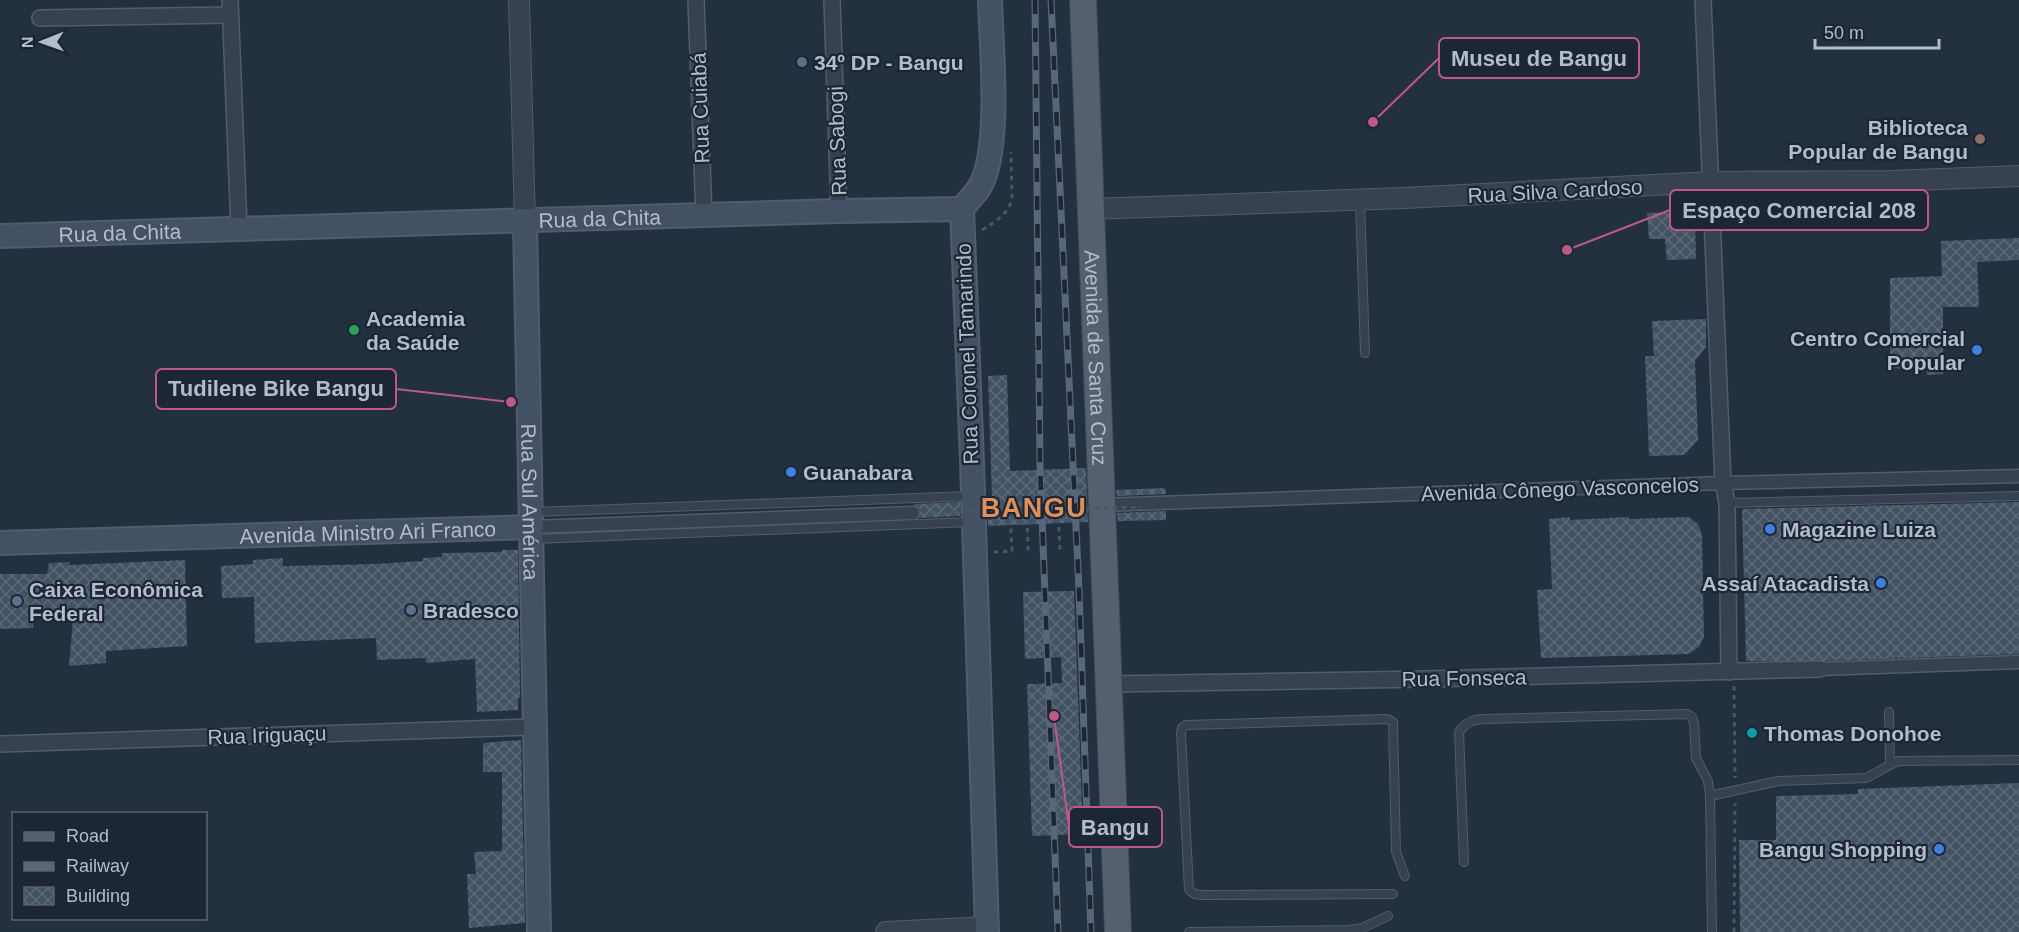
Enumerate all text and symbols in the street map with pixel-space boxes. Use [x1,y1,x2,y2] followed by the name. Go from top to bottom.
[12,12,72,72] north arrow
[1815,12,1940,50] scale bar
[1824,23,1864,43] text: 50 m
[19,36,36,48] text: N
[1439,38,1639,78] callout: Museu de Bangu
[1451,46,1627,71] text: Museu de Bangu
[814,51,964,74] place label: 34º DP - Bangu
[687,52,713,164] street label: Rua Cuiabá
[795,55,809,69] marker: 34º DP - Bangu
[824,86,850,196] street label: Rua Sabogi
[1788,116,1968,163] place label: Biblioteca Popular de Bangu
[1973,132,1987,146] marker: Biblioteca Popular de Bangu
[1467,175,1643,207] street label: Rua Silva Cardoso
[1670,190,1928,230] callout: Espaço Comercial 208
[1682,198,1916,223] text: Espaço Comercial 208
[538,205,662,231] street label: Rua da Chita
[58,219,182,246] street label: Rua da Chita
[952,243,982,465] street label: Rua Coronel Tamarindo
[1081,250,1112,466] street label: Avenida de Santa Cruz
[366,307,466,354] place label: Academia da Saúde
[347,323,361,337] marker: Academia da Saúde
[1790,327,1965,374] place label: Centro Comercial Popular
[1970,343,1984,357] marker: Centro Comercial Popular
[156,369,396,409] callout: Tudilene Bike Bangu
[168,376,384,401] text: Tudilene Bike Bangu
[517,423,543,581] street label: Rua Sul América
[803,461,913,484] place label: Guanabara
[784,465,798,479] marker: Guanabara
[1421,473,1699,505] street label: Avenida Cônego Vasconcelos
[981,493,1087,523] district label: BANGU
[239,517,496,547] street label: Avenida Ministro Ari Franco
[1782,518,1936,541] place label: Magazine Luiza
[1763,522,1777,536] marker: Magazine Luiza
[1702,572,1869,595] place label: Assaí Atacadista
[1874,576,1888,590] marker: Assaí Atacadista
[29,578,203,625] place label: Caixa Econômica Federal
[10,594,24,608] marker: Caixa Econômica Federal
[423,599,519,622] place label: Bradesco
[404,603,418,617] marker: Bradesco
[1401,665,1527,691] street label: Rua Fonseca
[207,721,327,749] street label: Rua Iriguaçu
[1764,722,1941,745] place label: Thomas Donohoe
[1745,726,1759,740] marker: Thomas Donohoe
[1069,807,1162,847] callout: Bangu
[12,812,207,920] legend
[1081,815,1149,840] text: Bangu
[66,826,109,846] text: Road
[1759,838,1927,861] place label: Bangu Shopping
[1932,842,1946,856] marker: Bangu Shopping
[66,856,129,876] text: Railway
[66,886,130,906] text: Building

